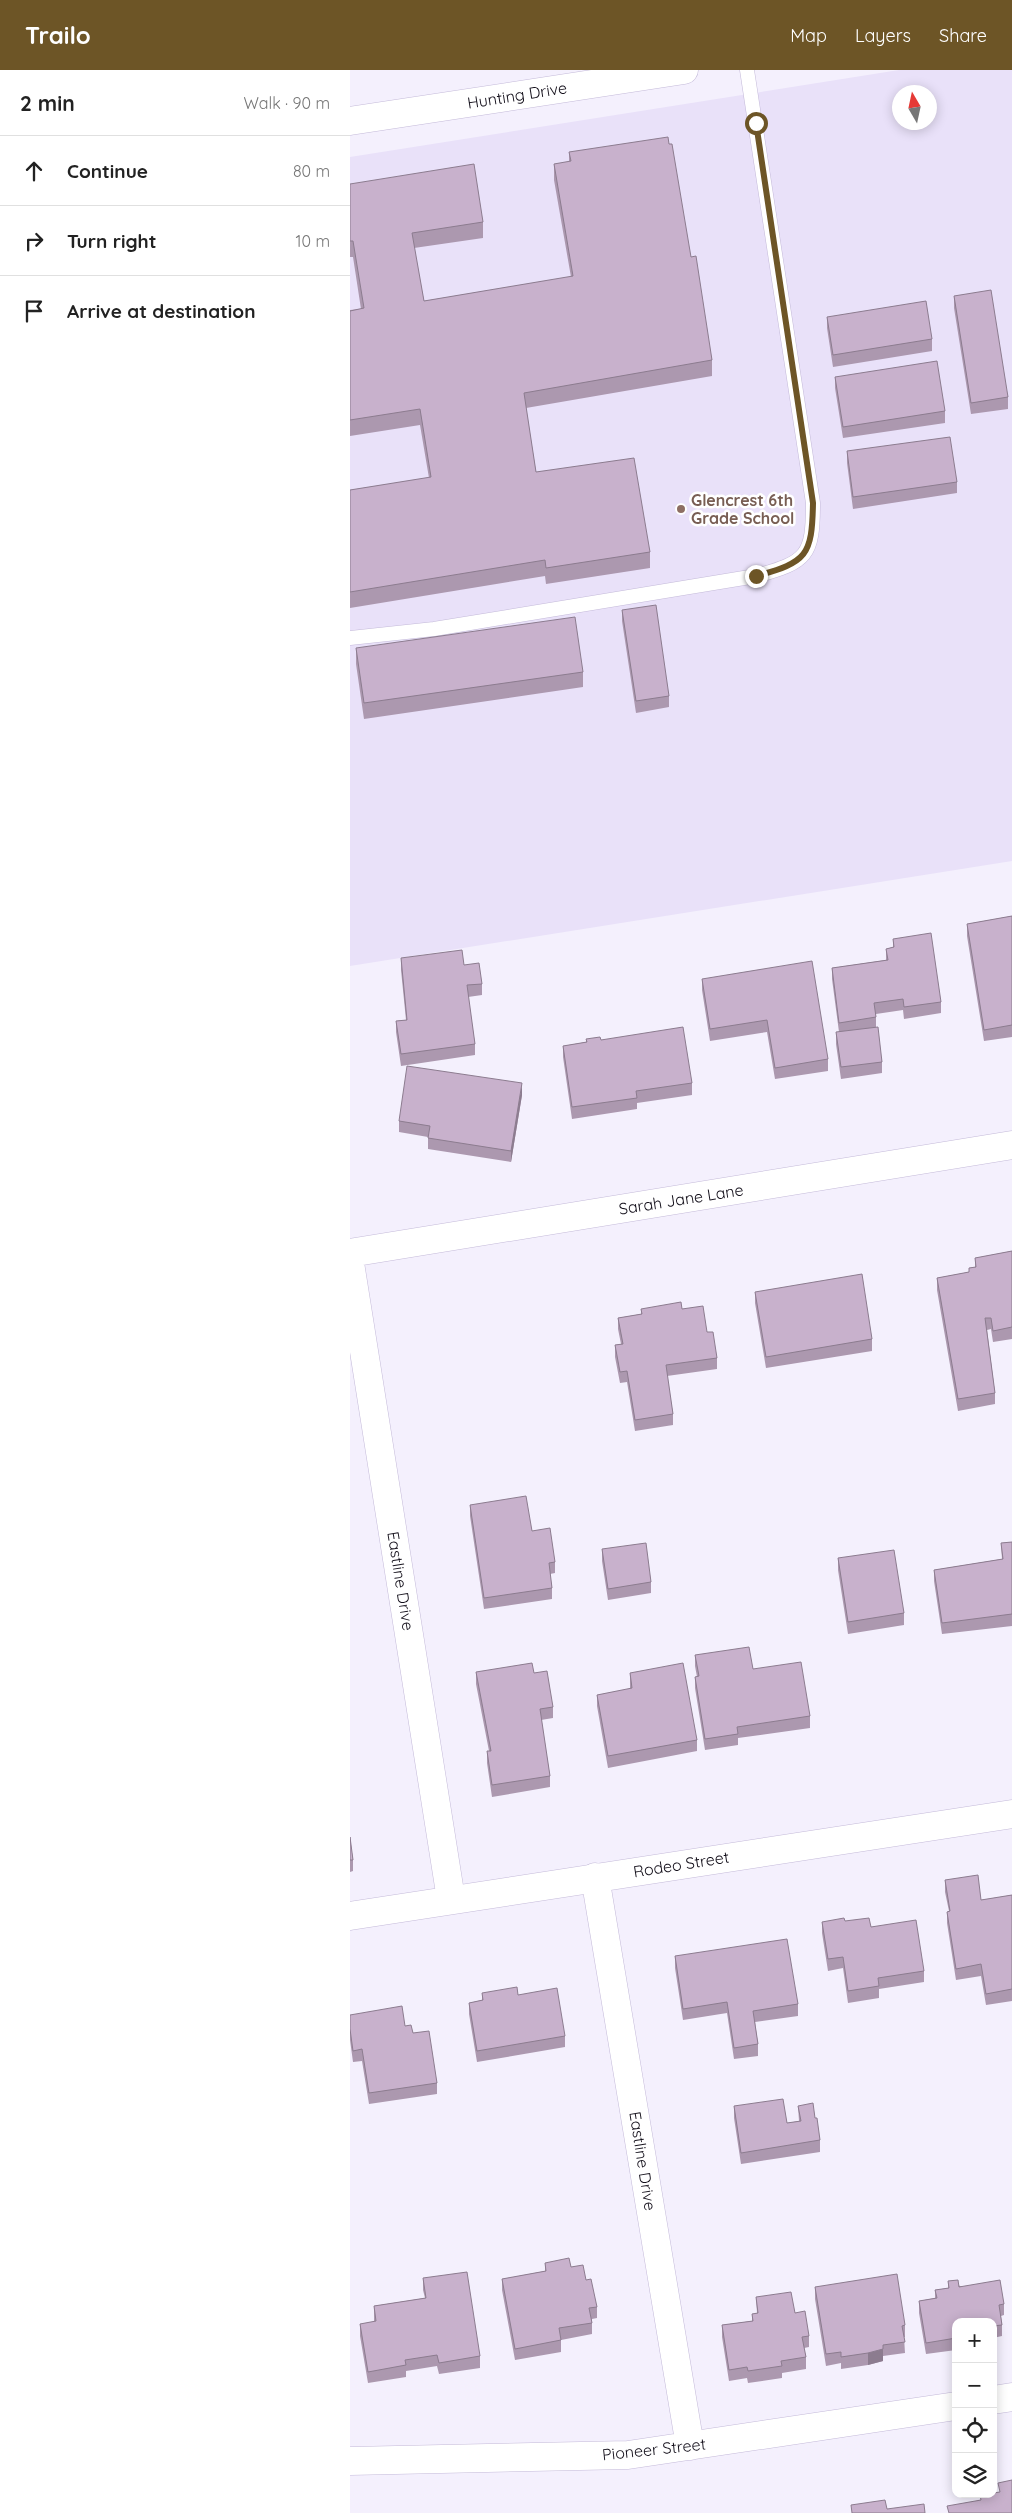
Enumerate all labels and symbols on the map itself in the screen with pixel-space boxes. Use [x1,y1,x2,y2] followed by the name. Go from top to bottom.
[466,77,568,113] street label: Hunting Drive
[892,85,937,130] north arrow
[745,112,768,135] route start
[691,490,794,528] place label: Glencrest 6th Grade School
[675,503,687,515] marker: Glencrest 6th Grade School
[745,565,768,588] route end
[617,1179,745,1219] street label: Sarah Jane Lane
[383,1530,419,1632] street label: Eastline Drive
[632,1847,730,1881] street label: Rodeo Street
[625,2110,661,2212] street label: Eastline Drive
[601,2434,707,2464] street label: Pioneer Street

